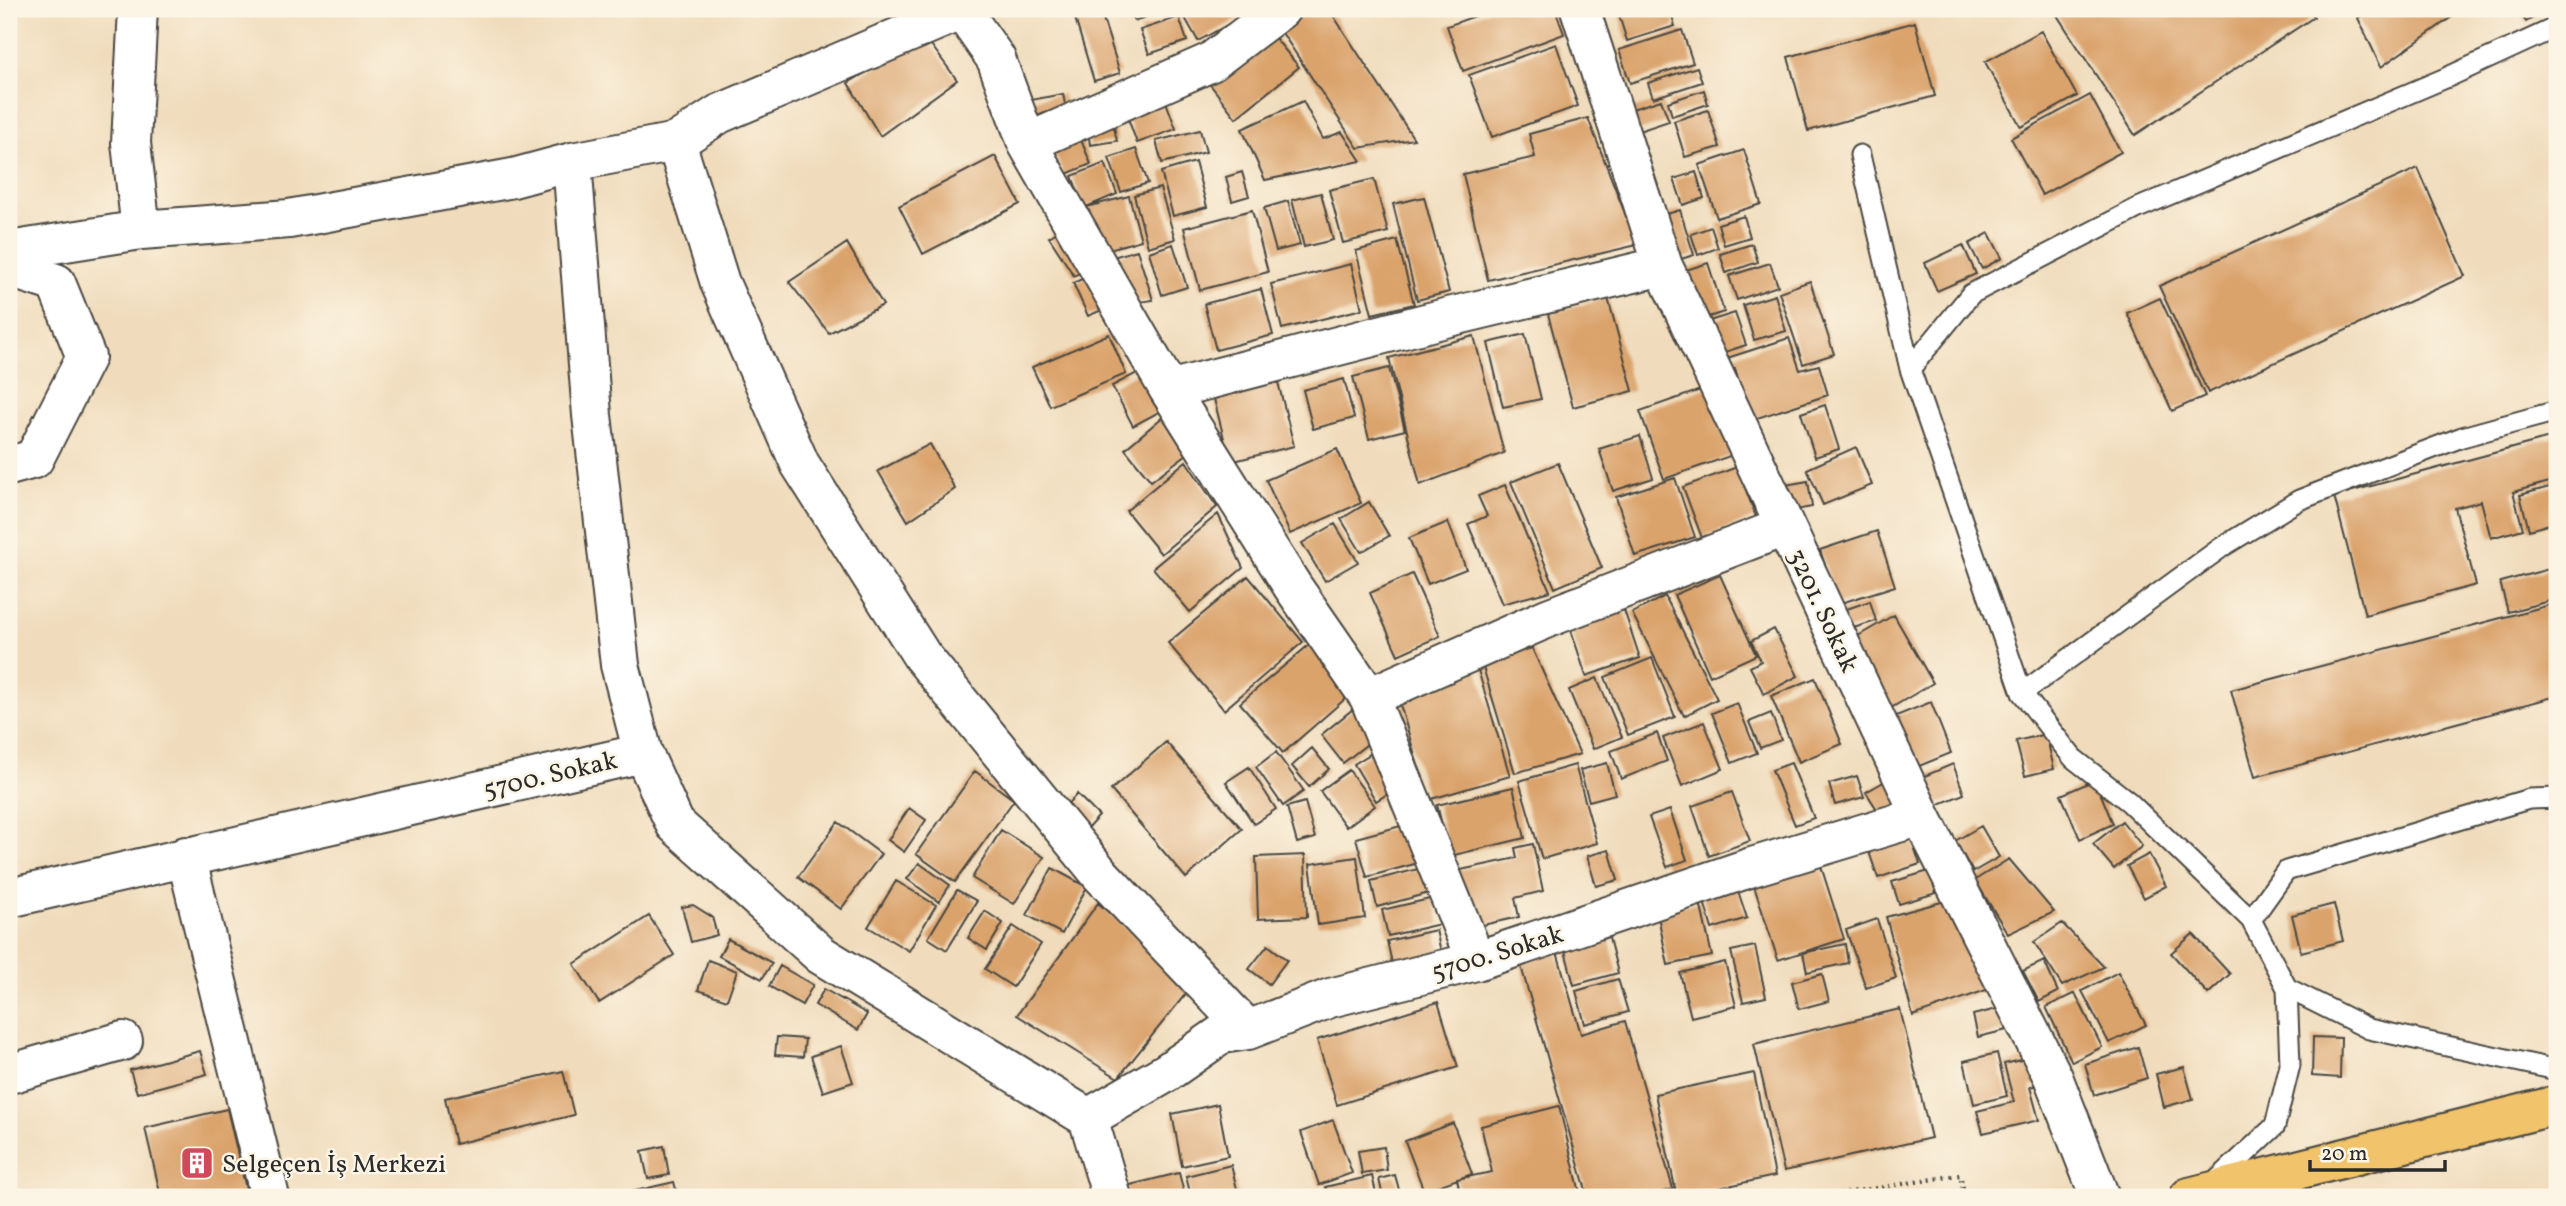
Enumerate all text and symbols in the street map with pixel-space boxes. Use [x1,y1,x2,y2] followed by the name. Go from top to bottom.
[1778,543,1867,679] street label: 3201. Sokak
[480,743,621,809] street label: 5700. Sokak
[1427,917,1568,991] street label: 5700. Sokak
[2310,1129,2445,1173] scale bar
[2321,1140,2367,1169] text: 20 m
[178,1144,216,1182] building icon: Selgeçen İş Merkezi
[222,1147,446,1183] place label: Selgeçen İş Merkezi

